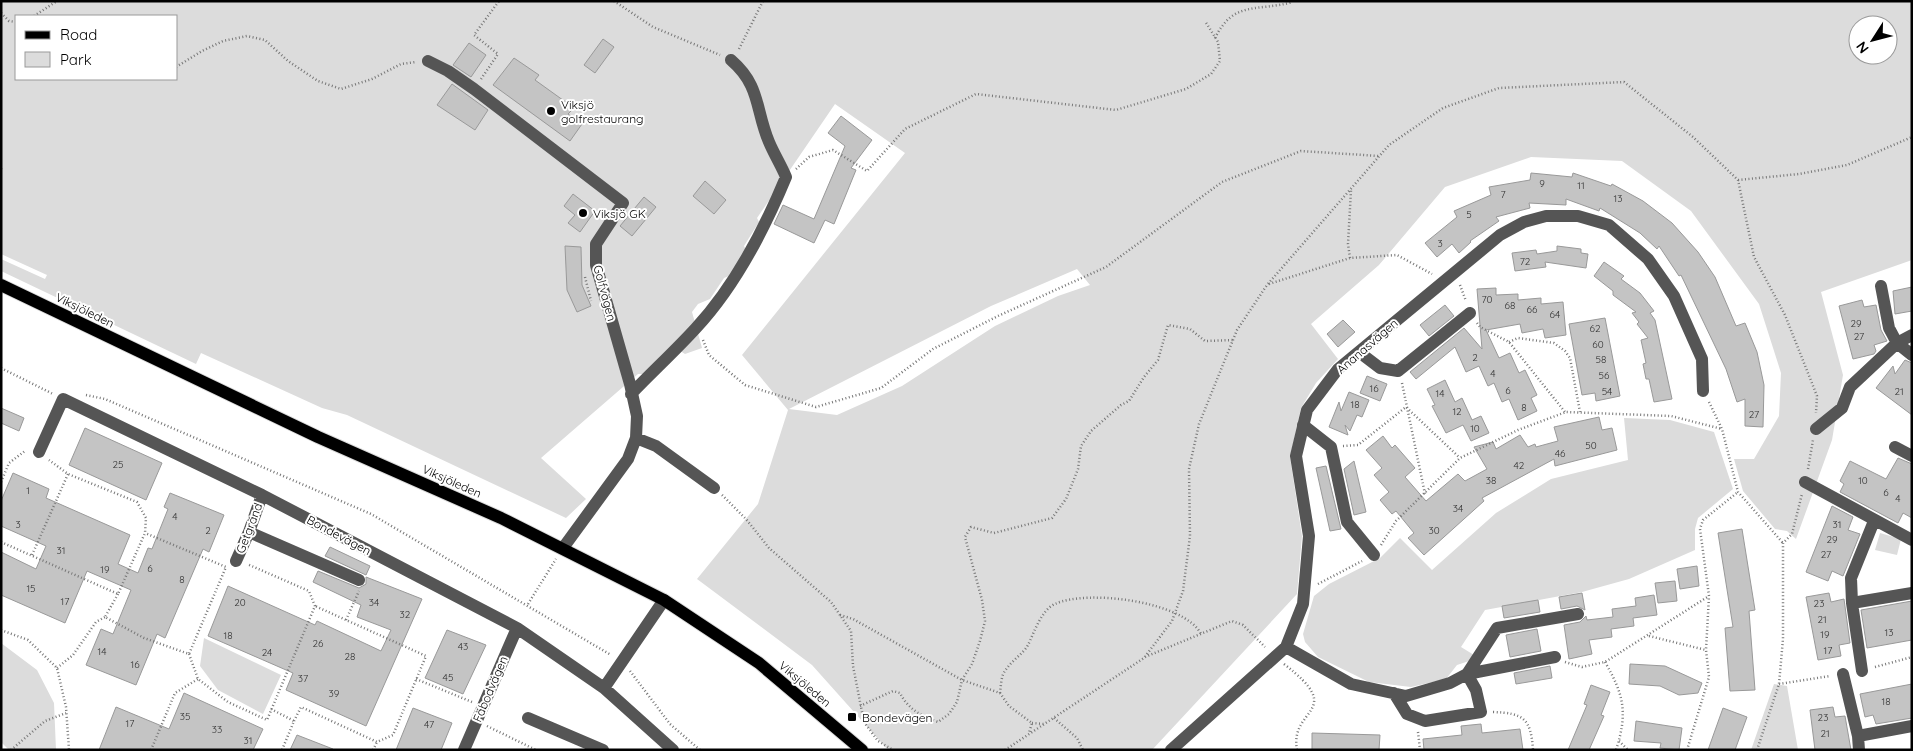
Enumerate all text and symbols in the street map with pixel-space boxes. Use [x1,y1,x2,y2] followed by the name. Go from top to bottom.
[15,15,178,80] legend
[1848,15,1898,65] north arrow
[60,25,97,44] text: Road
[1852,38,1873,57] text: N
[60,50,92,69] text: Park
[561,97,644,126] place label: Viksjö golfrestaurang
[545,105,557,117] marker: Viksjö golfrestaurang
[1539,177,1545,190] house number: 9
[1577,179,1585,192] house number: 11
[1500,188,1506,201] house number: 7
[1614,192,1622,205] house number: 13
[593,206,646,221] place label: Viksjö GK
[577,207,589,219] marker: Viksjö GK
[1466,208,1472,221] house number: 5
[1437,237,1443,250] house number: 3
[1520,255,1531,268] house number: 72
[590,263,620,323] street label: Golfvägen
[53,289,117,331] street label: Viksjöleden
[1481,293,1493,306] house number: 70
[1505,299,1515,312] house number: 68
[1527,303,1538,316] house number: 66
[1550,308,1560,321] house number: 64
[1333,315,1401,377] street label: Ananasvägen
[1850,317,1862,330] house number: 29
[1590,322,1601,335] house number: 62
[1854,330,1864,343] house number: 27
[1592,338,1604,351] house number: 60
[1472,351,1478,364] house number: 2
[1596,353,1606,366] house number: 58
[1490,367,1496,380] house number: 4
[1599,369,1610,382] house number: 56
[1369,382,1379,395] house number: 16
[1505,384,1511,397] house number: 6
[1602,385,1612,398] house number: 54
[1894,385,1904,398] house number: 21
[1436,387,1444,400] house number: 14
[1350,398,1360,411] house number: 18
[1521,401,1527,414] house number: 8
[1452,405,1462,418] house number: 12
[1749,408,1759,421] house number: 27
[1470,422,1480,435] house number: 10
[1585,439,1597,452] house number: 50
[1555,447,1566,460] house number: 46
[113,458,124,471] house number: 25
[1514,459,1525,472] house number: 42
[420,461,484,501] street label: Viksjöleden
[1486,474,1496,487] house number: 38
[1858,474,1868,487] house number: 10
[26,484,30,497] house number: 1
[1883,486,1889,499] house number: 6
[1895,492,1901,505] house number: 4
[233,501,265,555] street label: Getgränd
[1453,502,1463,515] house number: 34
[172,510,178,523] house number: 4
[304,512,374,558] street label: Bondevägen
[15,518,21,531] house number: 3
[1833,518,1841,531] house number: 31
[205,524,211,537] house number: 2
[1428,524,1440,537] house number: 30
[1826,533,1838,546] house number: 29
[57,544,65,557] house number: 31
[1821,548,1831,561] house number: 27
[147,562,153,575] house number: 6
[100,563,110,576] house number: 19
[179,573,185,586] house number: 8
[26,582,36,595] house number: 15
[61,595,69,608] house number: 17
[234,596,246,609] house number: 20
[369,596,379,609] house number: 34
[1814,597,1824,610] house number: 23
[400,608,411,621] house number: 32
[1817,613,1827,626] house number: 21
[1885,626,1893,639] house number: 13
[1820,628,1830,641] house number: 19
[223,629,233,642] house number: 18
[313,637,324,650] house number: 26
[458,640,468,653] house number: 43
[1824,644,1832,657] house number: 17
[98,645,106,658] house number: 14
[262,646,272,659] house number: 24
[345,650,355,663] house number: 28
[469,654,511,724] street label: Fäbodvägen
[130,658,140,671] house number: 16
[776,658,834,710] street label: Viksjöleden
[443,671,453,684] house number: 45
[298,672,308,685] house number: 37
[329,687,340,700] house number: 39
[1881,695,1891,708] house number: 18
[180,710,190,723] house number: 35
[862,710,933,725] place label: Bondevägen
[846,711,858,723] marker: Bondevägen
[1818,711,1828,724] house number: 23
[126,717,134,730] house number: 17
[424,718,434,731] house number: 47
[212,723,222,736] house number: 33
[1820,727,1830,740] house number: 21
[244,734,252,747] house number: 31

